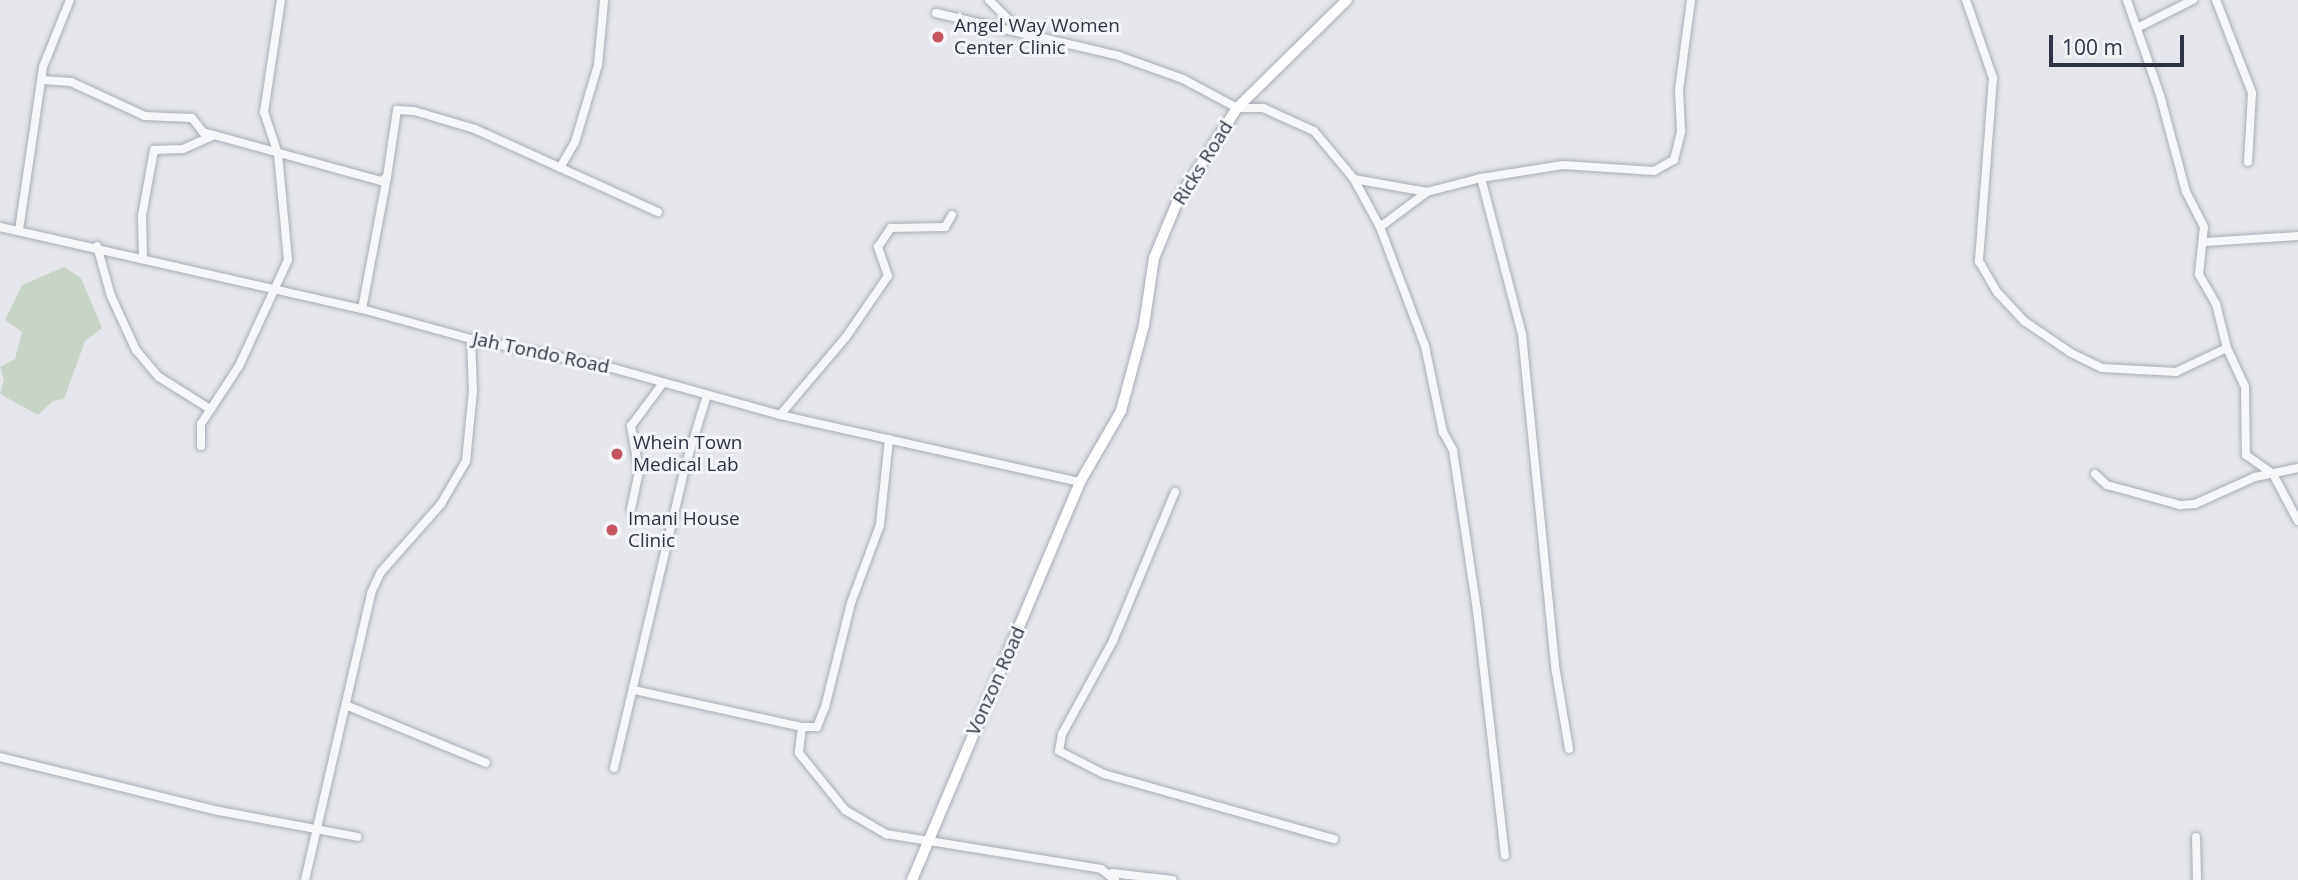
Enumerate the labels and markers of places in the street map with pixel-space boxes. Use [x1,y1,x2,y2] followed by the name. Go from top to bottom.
[954,15,1120,59] place label: Angel Way Women Center Clinic
[928,27,948,47] marker: Angel Way Women Center Clinic
[633,432,743,476] place label: Whein Town Medical Lab
[607,444,627,464] marker: Whein Town Medical Lab
[628,508,740,552] place label: Imani House Clinic
[602,520,622,540] marker: Imani House Clinic

